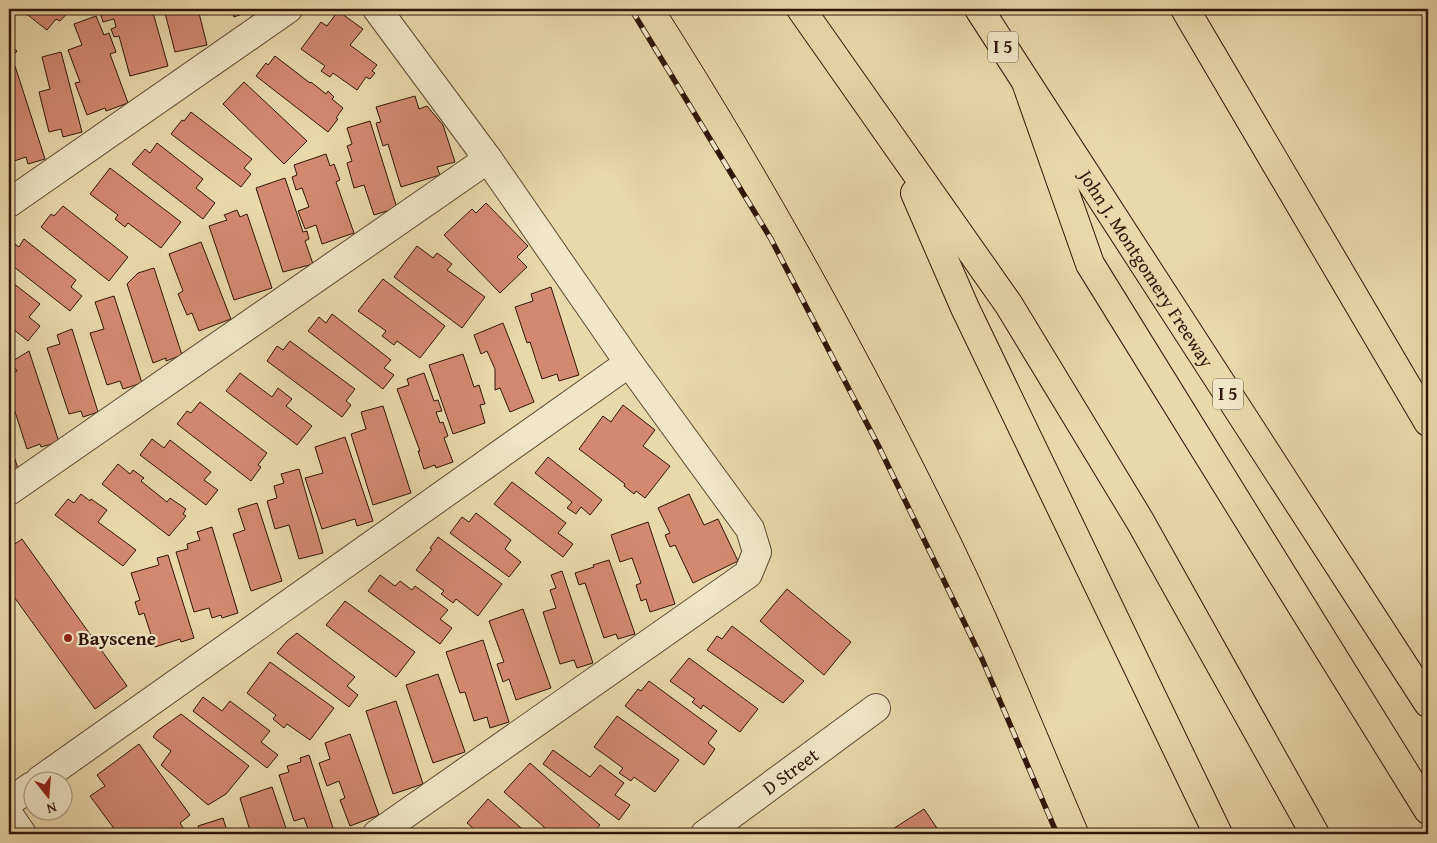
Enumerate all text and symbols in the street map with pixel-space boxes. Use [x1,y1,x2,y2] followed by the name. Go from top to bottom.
[988,32,1018,62] road number: I 5
[1072,163,1221,373] street label: John J. Montgomery Freeway
[1213,378,1243,409] road number: I 5
[78,624,156,652] place label: Bayscene
[62,632,74,644] marker: Bayscene
[756,741,825,801] street label: D Street
[22,770,72,820] north arrow
[44,798,59,820] text: N

